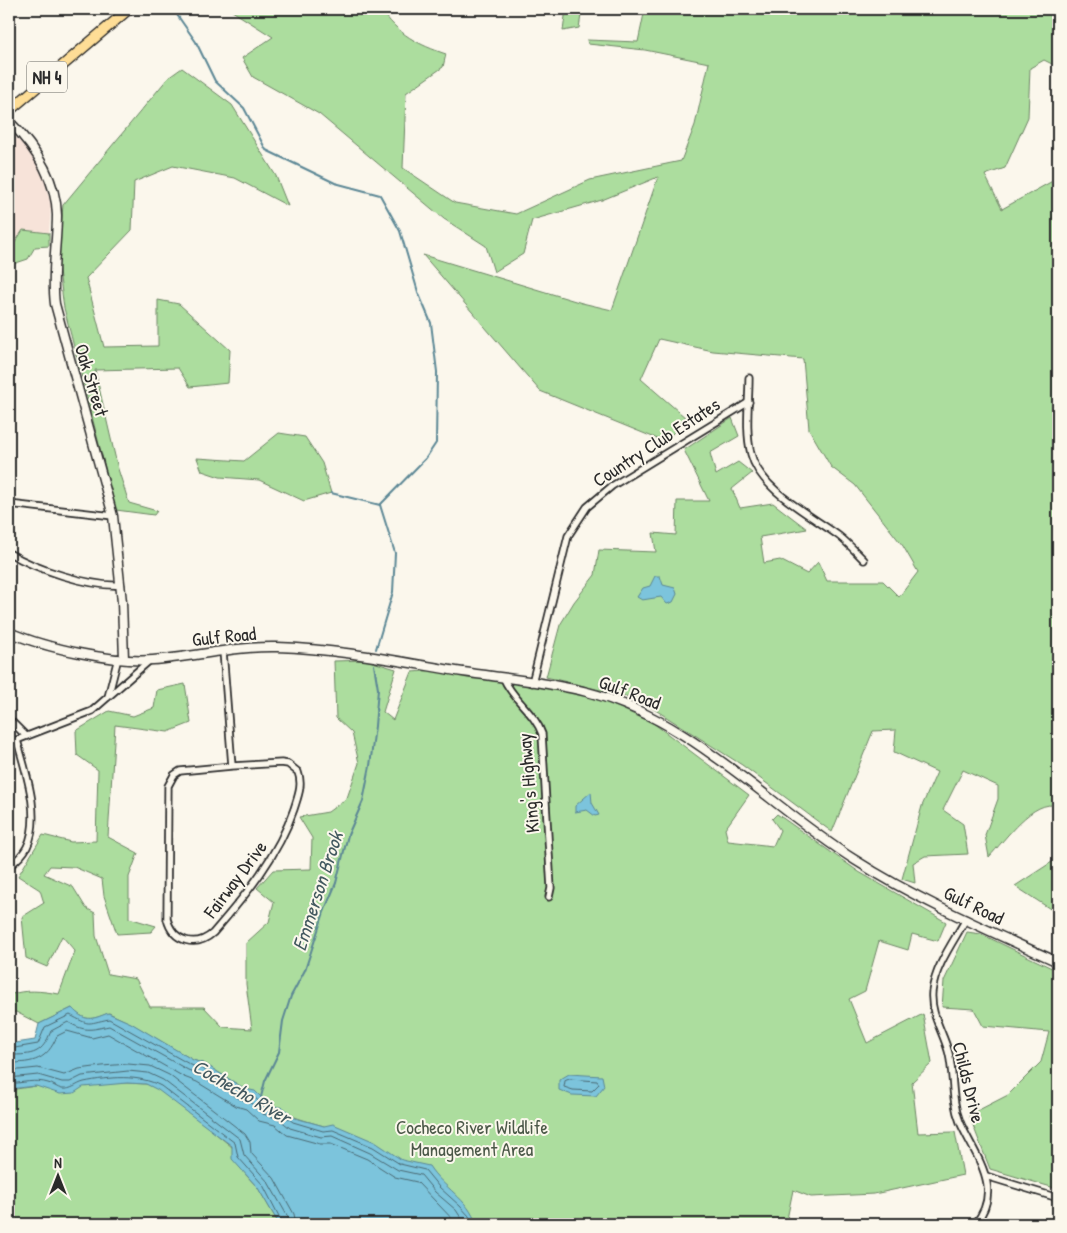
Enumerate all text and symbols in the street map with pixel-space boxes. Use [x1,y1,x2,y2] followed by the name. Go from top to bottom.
[27,62,67,92] road number: NH 4
[69,341,115,420] street label: Oak Street
[587,391,725,493] street label: Country Club Estates
[191,620,258,652] street label: Gulf Road
[595,668,665,716] street label: Gulf Road
[511,732,545,834] street label: King's Highway
[285,827,349,954] water label: Emmerson Brook
[197,835,273,924] street label: Fairway Drive
[939,879,1009,931] street label: Gulf Road
[946,1039,992,1126] street label: Childs Drive
[188,1052,298,1131] water label: Cochecho River
[396,1114,549,1162] park label: Cocheco River Wildlife Management Area
[32,1150,82,1200] north arrow
[54,1153,62,1172] text: N

